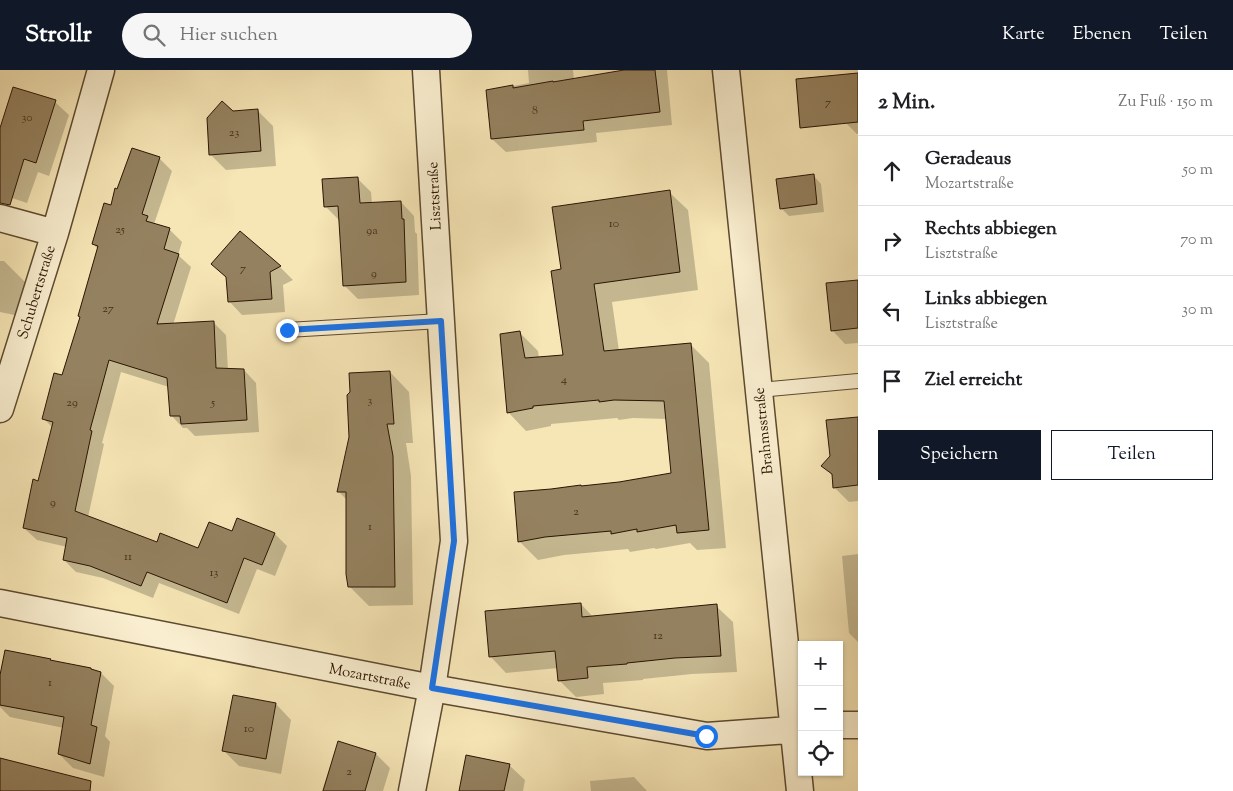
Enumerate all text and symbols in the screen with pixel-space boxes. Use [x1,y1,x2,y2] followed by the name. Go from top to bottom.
[122,13,472,58] search box
[25,18,92,52] text: Strollr
[140,21,168,49] icon: search
[180,22,278,49] text: Hier suchen
[1002,22,1045,48] text: Karte
[1073,22,1132,48] text: Ebenen
[1160,22,1208,48] text: Teilen
[878,88,935,118] text: 2 Min.
[1118,91,1213,114] text: Zu Fuß · 150 m
[825,94,831,112] house number: 7
[532,102,538,120] house number: 8
[21,109,33,127] house number: 30
[229,124,239,142] house number: 23
[925,146,1011,173] text: Geradeaus
[878,157,906,185] icon: ahead
[1182,159,1213,182] text: 50 m
[423,161,448,231] street label: Lisztstraße
[925,173,1014,196] text: Mozartstraße
[609,215,619,233] house number: 10
[925,216,1057,243] text: Rechts abbiegen
[115,221,125,239] house number: 25
[366,222,378,240] house number: 9a
[878,227,906,255] icon: right
[1180,229,1213,252] text: 70 m
[13,243,62,342] street label: Schubertstraße
[925,243,998,266] text: Lisztstraße
[240,260,246,278] house number: 7
[371,265,377,283] house number: 9
[925,286,1048,313] text: Links abbiegen
[878,297,906,325] icon: left
[1182,299,1213,322] text: 30 m
[102,300,114,318] house number: 27
[925,313,998,336] text: Lisztstraße
[276,319,299,342] route end
[878,367,906,395] icon: arrive
[925,367,1022,394] text: Ziel erreicht
[561,371,567,389] house number: 4
[749,386,780,475] street label: Brahmsstraße
[368,392,373,410] house number: 3
[66,394,78,412] house number: 29
[210,394,215,412] house number: 5
[878,430,1041,480] button: Speichern
[1051,430,1213,480] button: Teilen
[50,494,56,512] house number: 9
[573,503,579,521] house number: 2
[368,518,372,536] house number: 1
[124,548,132,566] house number: 11
[210,564,219,582] house number: 13
[653,627,663,645] house number: 12
[798,641,843,776] map controls
[798,641,843,686] button: +
[327,659,413,696] street label: Mozartstraße
[48,674,52,692] house number: 1
[798,686,843,731] button: −
[244,720,254,738] house number: 10
[695,725,718,748] route start
[798,731,843,776] button: locate
[346,763,352,781] house number: 2

